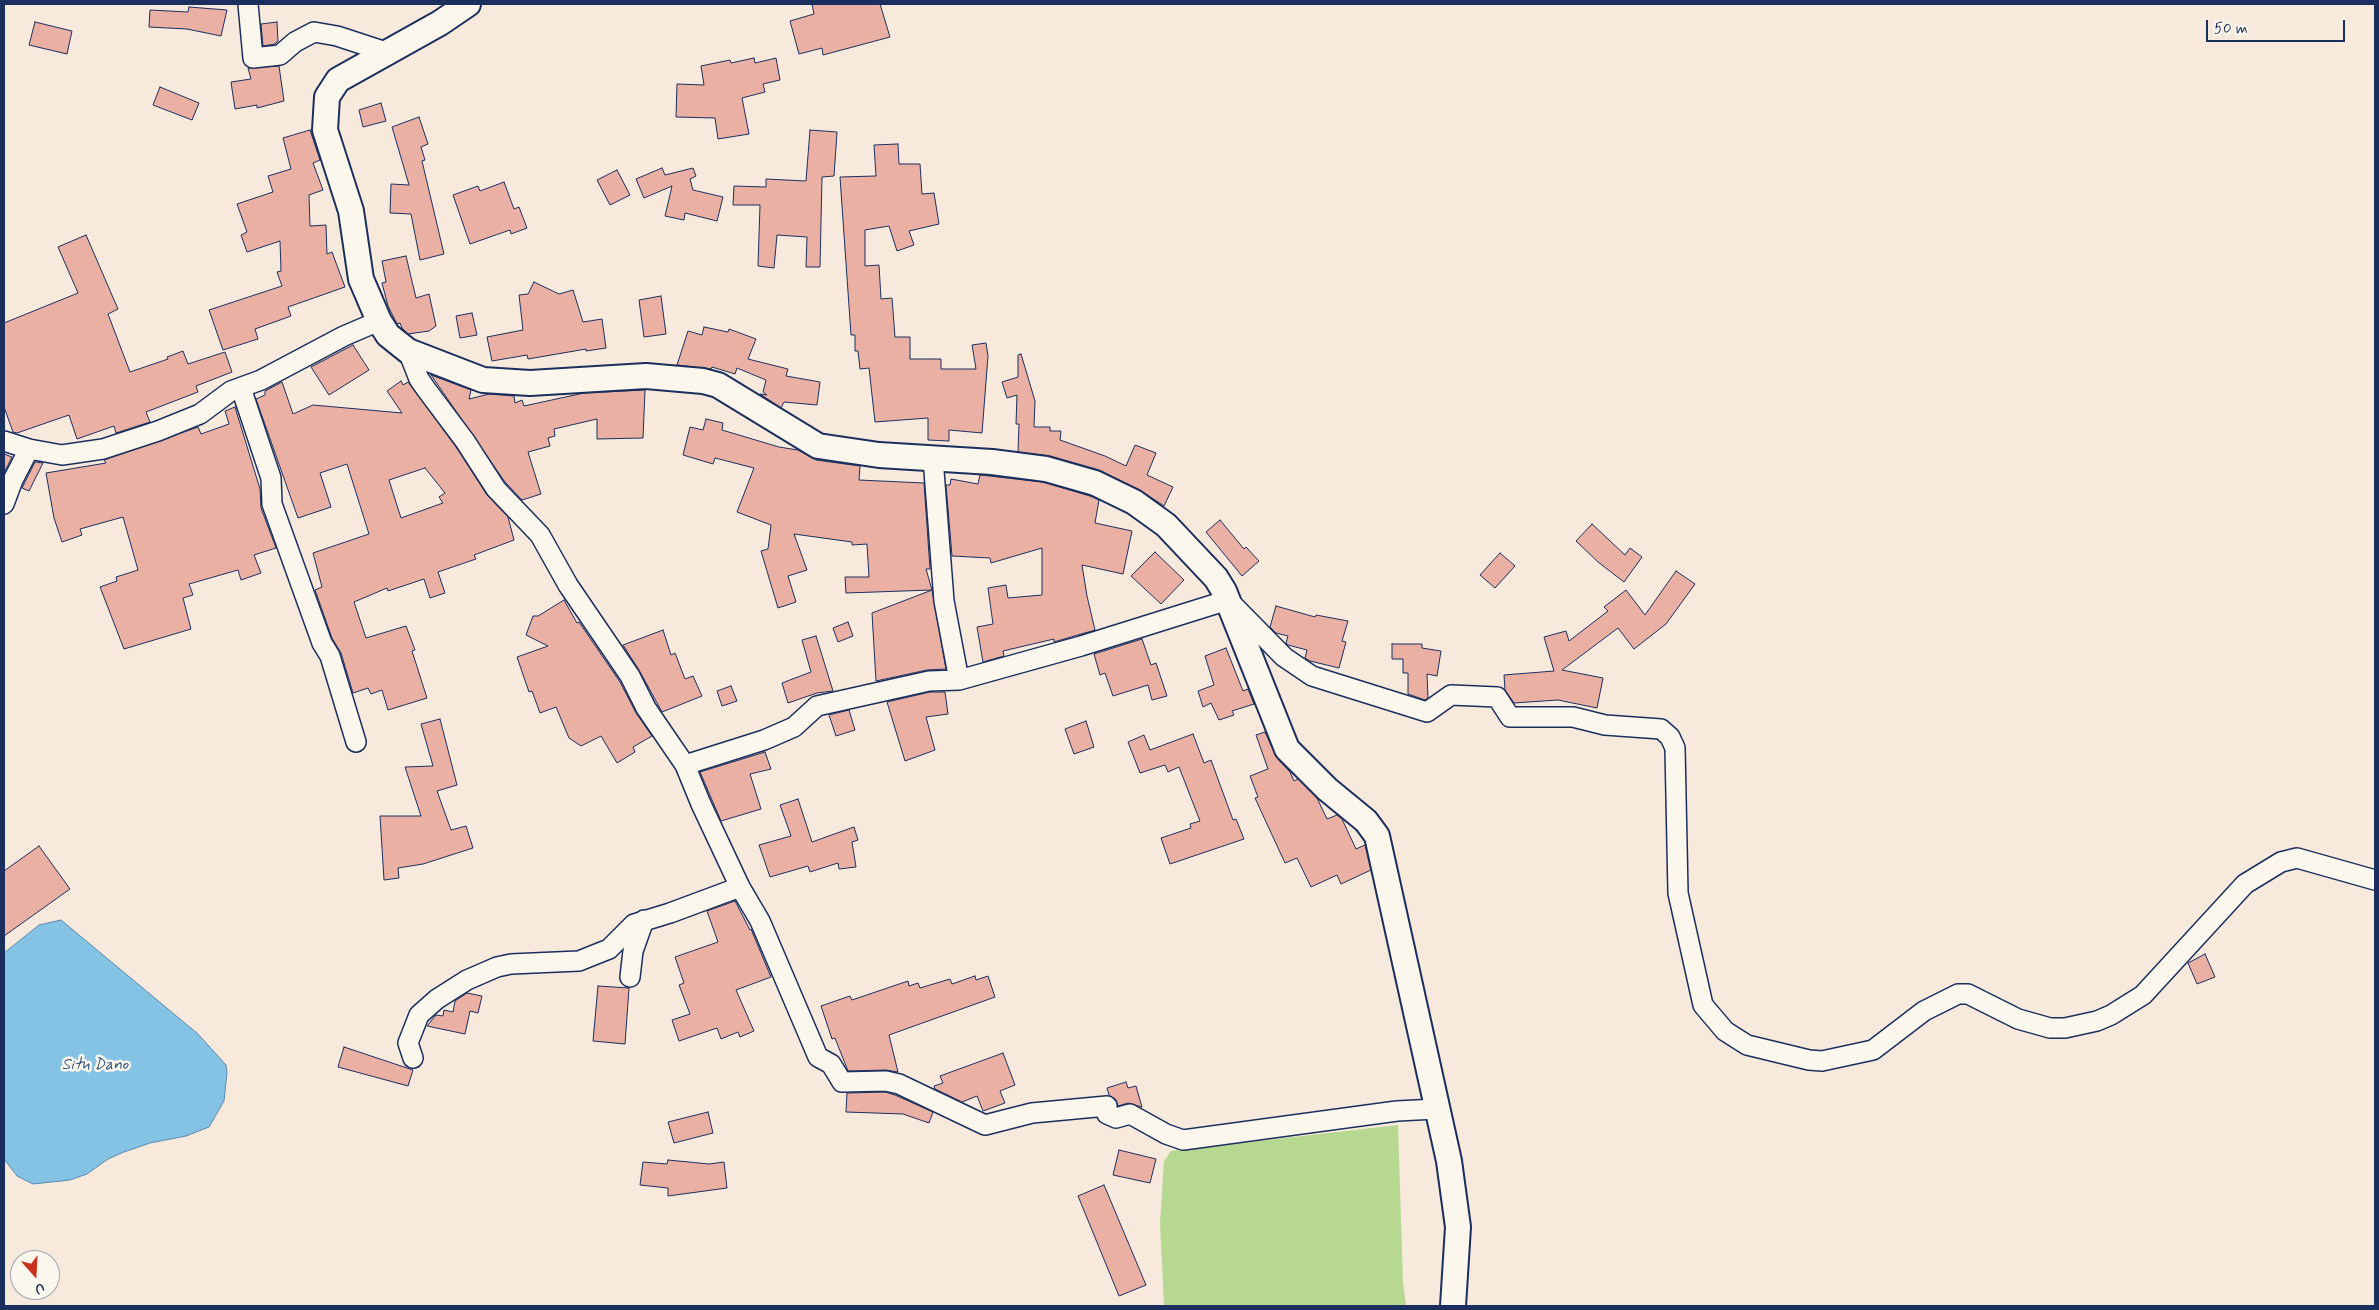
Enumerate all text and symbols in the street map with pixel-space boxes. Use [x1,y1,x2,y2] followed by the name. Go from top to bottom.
[2209,10,2348,42] scale bar
[2214,19,2248,39] text: 50 m
[62,1056,128,1076] water label: Situ Dano
[10,1250,60,1300] north arrow
[32,1278,47,1298] text: U

